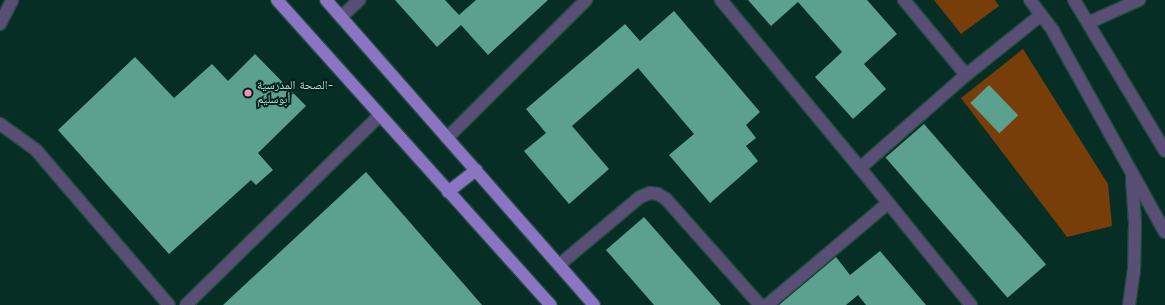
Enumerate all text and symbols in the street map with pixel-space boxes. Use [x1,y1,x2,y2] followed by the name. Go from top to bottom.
[257,79,334,107] place label: الصحة المدرسية- أبوسليم
[242,87,254,99] marker: الصحة المدرسية- أبوسليم

